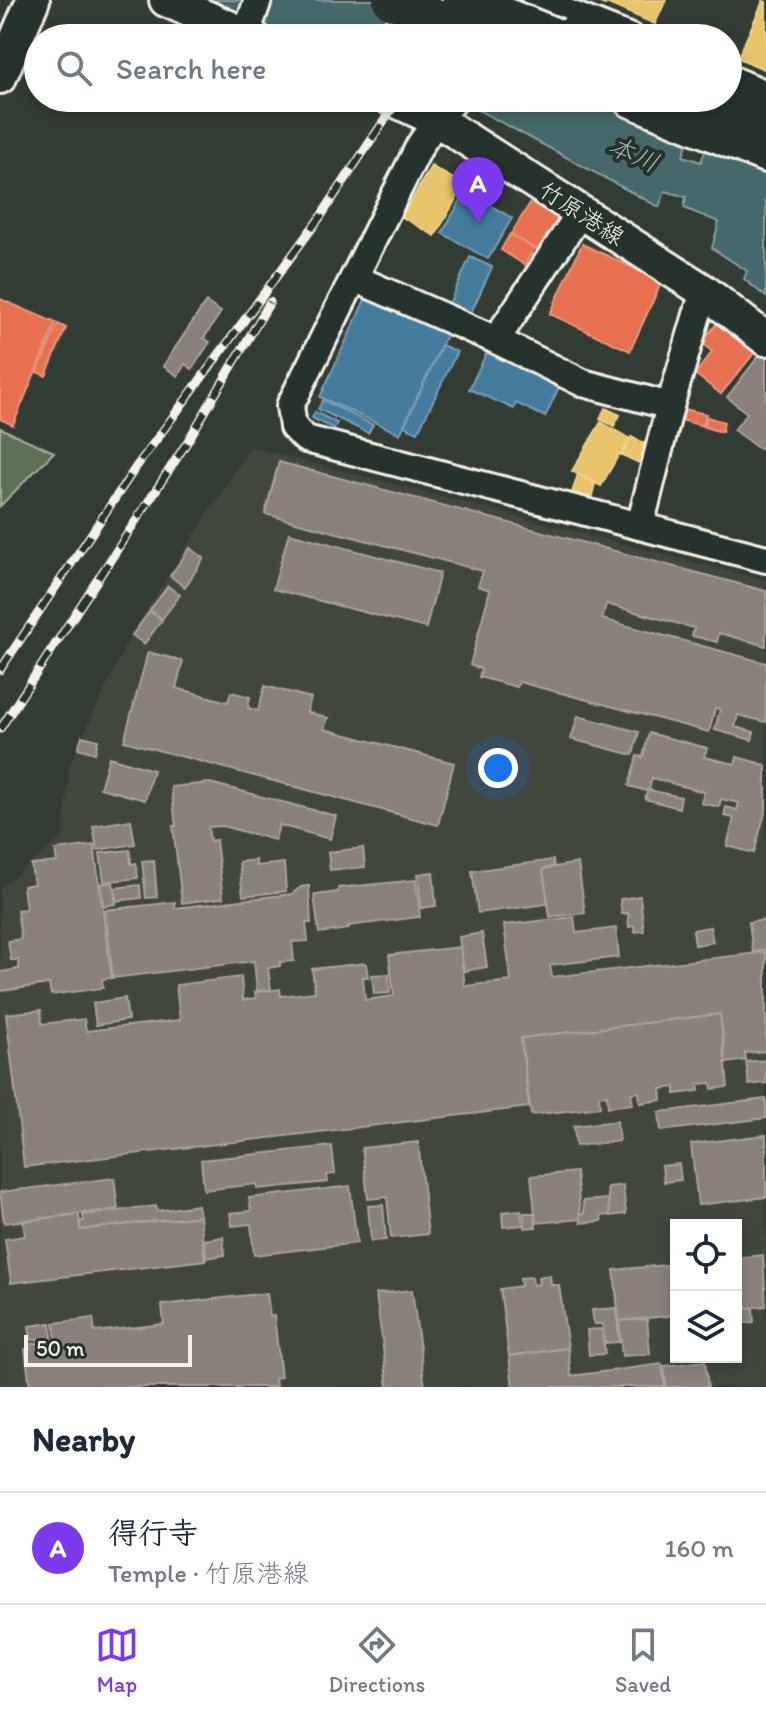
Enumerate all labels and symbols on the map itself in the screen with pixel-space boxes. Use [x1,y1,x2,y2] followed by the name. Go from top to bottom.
[604,129,664,179] water label: 本川
[452,157,504,223] pin: A
[534,175,630,251] street label: 竹原港線
[478,748,518,788] your location
[24,1331,192,1367] scale bar

